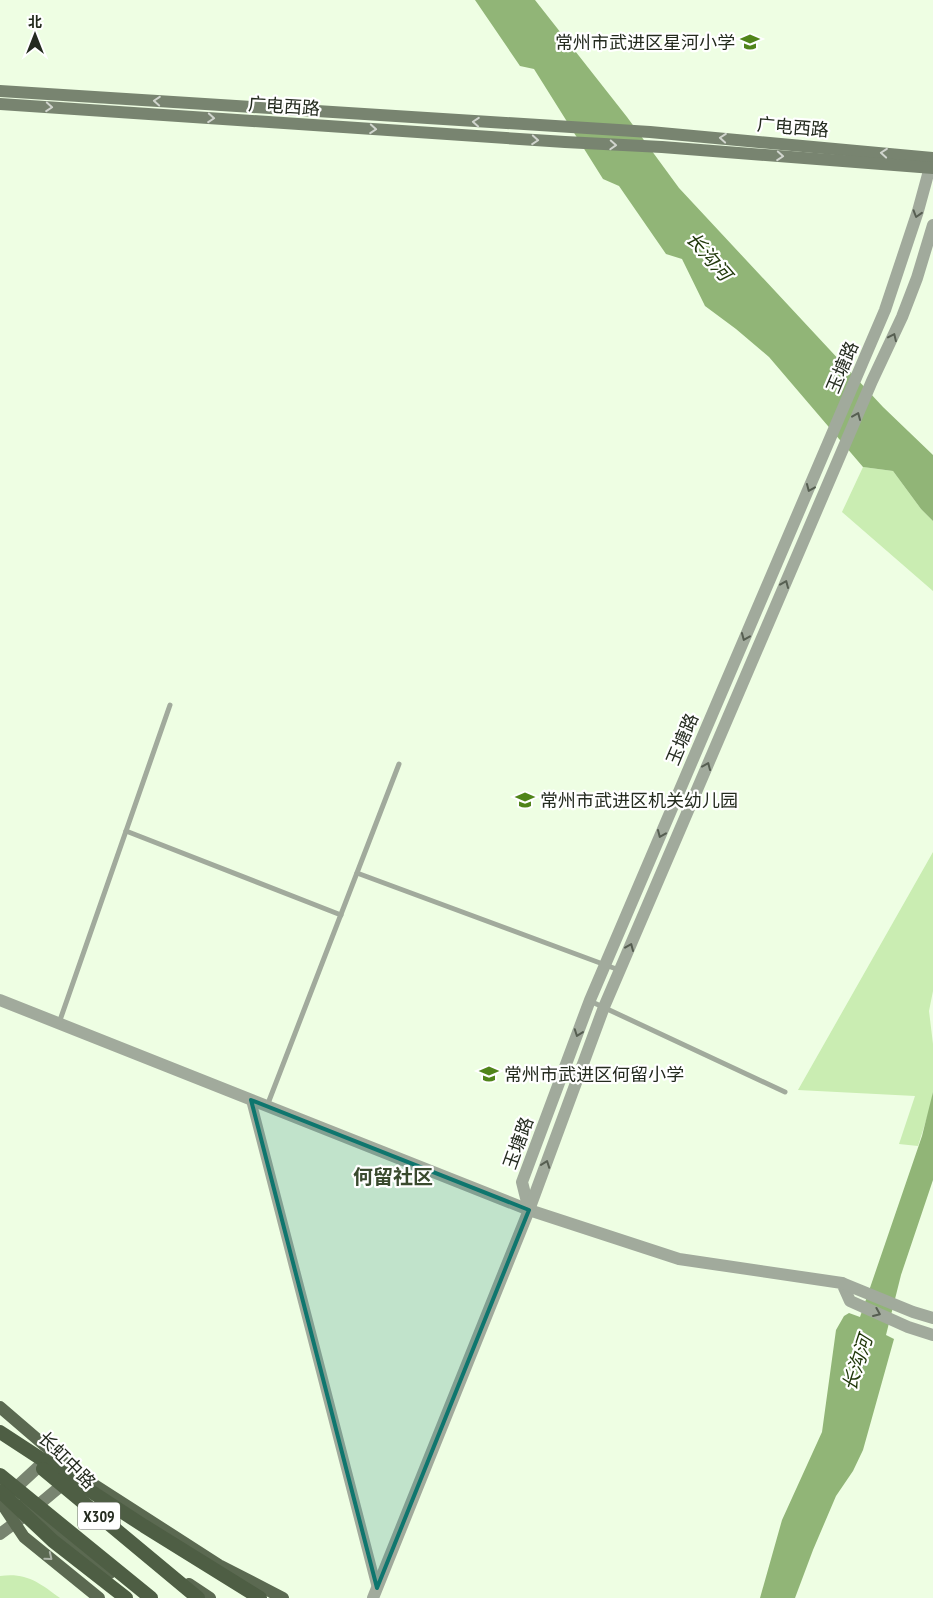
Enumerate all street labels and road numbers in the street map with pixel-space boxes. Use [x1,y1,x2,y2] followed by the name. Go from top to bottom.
[247,92,321,120] street label: 广电西路
[756,112,830,142] street label: 广电西路
[821,338,863,396] street label: 玉塘路
[661,710,703,768] street label: 玉塘路
[498,1114,538,1172] street label: 玉塘路
[33,1426,101,1494] street label: 长虹中路
[78,1502,120,1530] road number: X309

